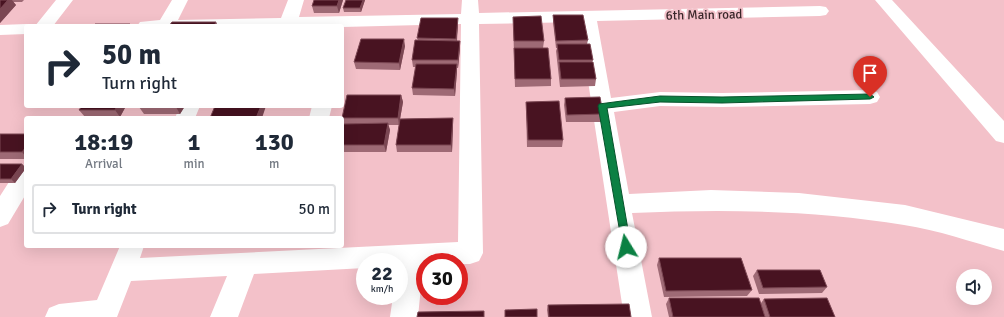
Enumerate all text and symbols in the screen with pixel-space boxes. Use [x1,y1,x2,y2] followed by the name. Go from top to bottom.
[665,6,743,24] street label: 6th Main road
[102,38,161,72] text: 50 m
[36,40,88,92] icon: right
[853,56,887,97] pin
[859,62,881,84] icon: arrive
[102,72,177,94] text: Turn right
[74,127,133,157] text: 18:19
[188,127,200,157] text: 1
[255,127,294,157] text: 130
[85,156,122,172] text: Arrival
[184,156,205,172] text: min
[269,156,279,172] text: m
[38,198,60,220] icon: right
[72,200,137,218] text: Turn right
[299,200,330,218] text: 50 m
[605,226,647,268] position arrow
[416,253,468,305] speed limit sign: 30
[371,261,393,286] text: 22
[956,269,992,305] map controls
[956,269,992,305] button: sound
[371,283,393,295] text: km/h

